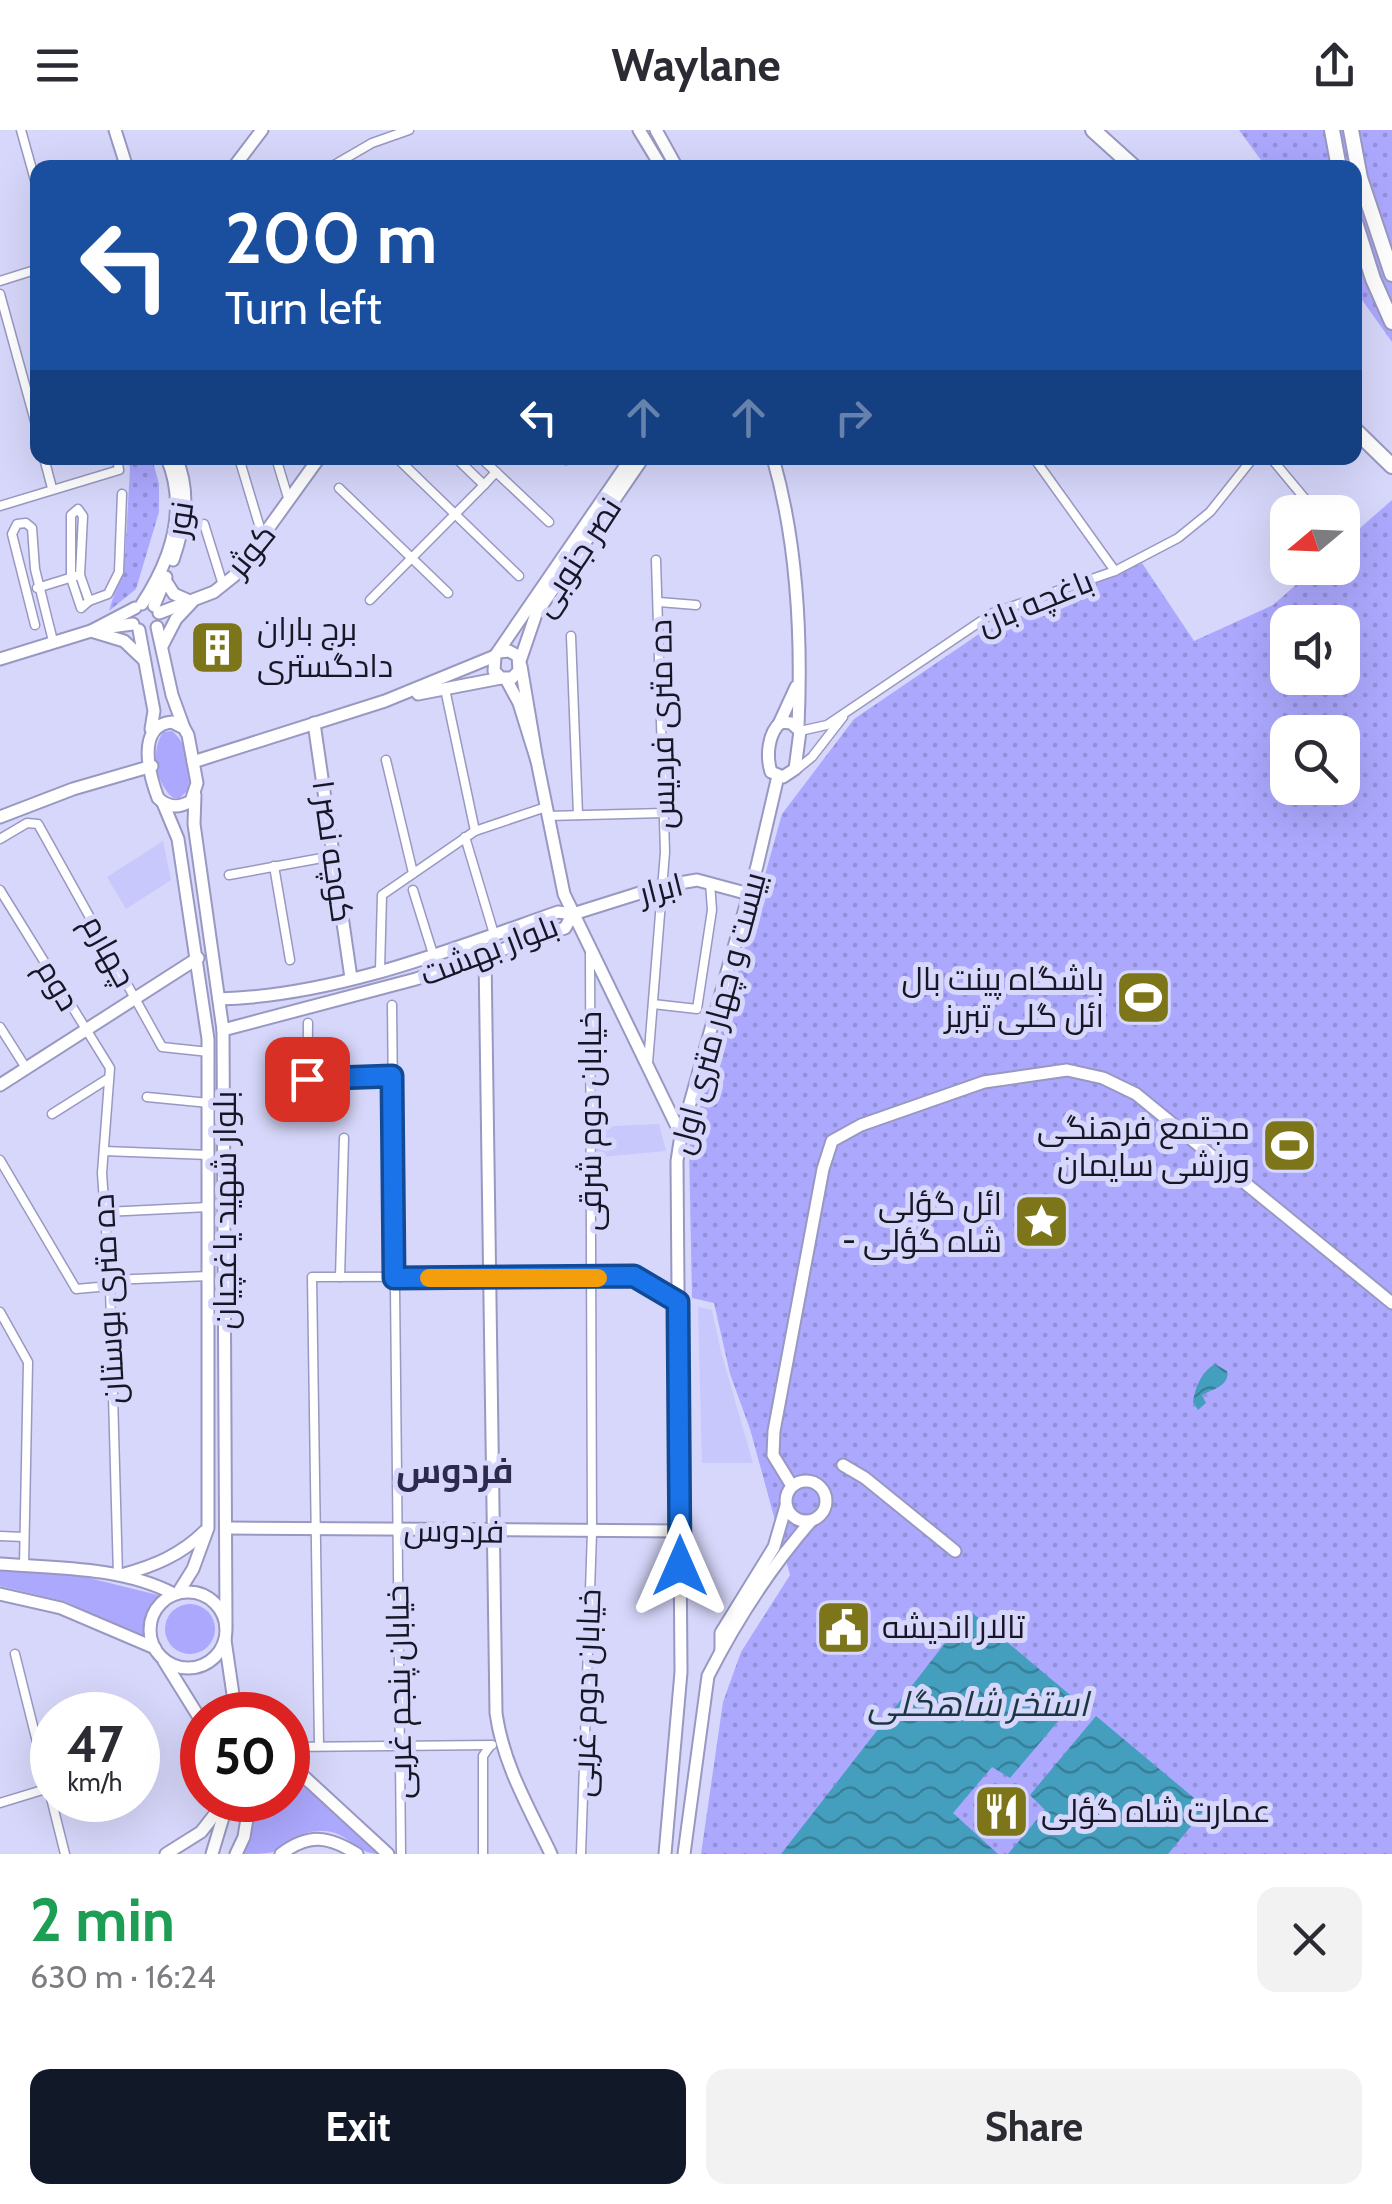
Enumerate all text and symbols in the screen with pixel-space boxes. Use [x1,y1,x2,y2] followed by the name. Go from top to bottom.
[30,38,85,93] icon: menu
[611,38,781,92] text: Waylane
[1307,38,1362,93] icon: share
[225,195,437,281] text: 200 m
[60,200,190,330] icon: left
[225,281,382,335] text: Turn left
[511,390,566,445] icon: left
[616,390,671,445] icon: ahead
[721,390,776,445] icon: ahead
[826,390,881,445] icon: right
[524,490,629,624] street label: نصر جنوبی
[1270,495,1360,585] north arrow
[1270,495,1360,805] map controls
[157,498,202,541] street label: نور
[216,515,284,586] street label: کوثر
[971,561,1099,644] street label: باغچه بان
[1270,605,1360,695] button: sound
[257,609,393,685] place label: برج باران دادگستری
[188,617,248,677] building icon: برج باران دادگستری
[640,619,683,829] street label: ده متری فردیس
[1270,715,1360,805] button: search
[302,777,363,925] street label: کوچه نصر ۱
[633,864,687,913] street label: ابرار
[661,868,776,1159] street label: بیست و چهار متری اول
[414,905,563,994] street label: بلوار بهشت
[71,908,145,995] street label: چهارم
[26,952,89,1019] street label: دوم
[902,959,1104,1035] place label: باشگاه پینت بال ائل گلی تبریز
[1113,967,1173,1027] sports icon: باشگاه پینت بال ائل گلی تبریز
[570,1011,612,1231] street label: خیابان دوم شرقی
[265,1037,350,1122] pin
[280,1052,335,1107] icon: arrive
[205,1091,246,1329] street label: بلوار شهید یاغچیان
[1037,1108,1250,1184] place label: مجتمع فرهنگی ورزشی سایمان
[1259,1116,1319,1176] sports icon: مجتمع فرهنگی ورزشی سایمان
[842,1184,1002,1260] place label: ائل گؤلی - شاه گؤلی
[1011,1192,1071,1252] place icon: ائل گؤلی - شاه گؤلی
[83,1193,132,1405] street label: ده متری بوستان
[396,1449,514,1492] district label: فردوس
[403,1510,505,1551] street label: فردوس
[628,1514,732,1618] position arrow
[377,1585,423,1799] street label: خیابان پنجم غربی
[562,1588,612,1798] street label: خیابان دوم غربی
[813,1597,873,1657] public building icon: تالار اندیشه
[882,1607,1025,1646] place label: تالار اندیشه
[868,1682,1092,1725] water label: استخر شاهگلی
[180,1692,310,1822] speed limit sign: 50
[67,1714,123,1775] text: 47
[68,1767,122,1797] text: km/h
[972,1781,1032,1841] restaurant icon: عمارت شاه گؤلی
[1041,1791,1271,1830] place label: عمارت شاه گؤلی
[30,1883,175,1956] text: 2 min
[1257,1887,1362,1992] button: close
[30,1957,216,1996] text: 630 m · 16:24
[30,2069,686,2184] button: Exit
[706,2069,1362,2184] button: Share

